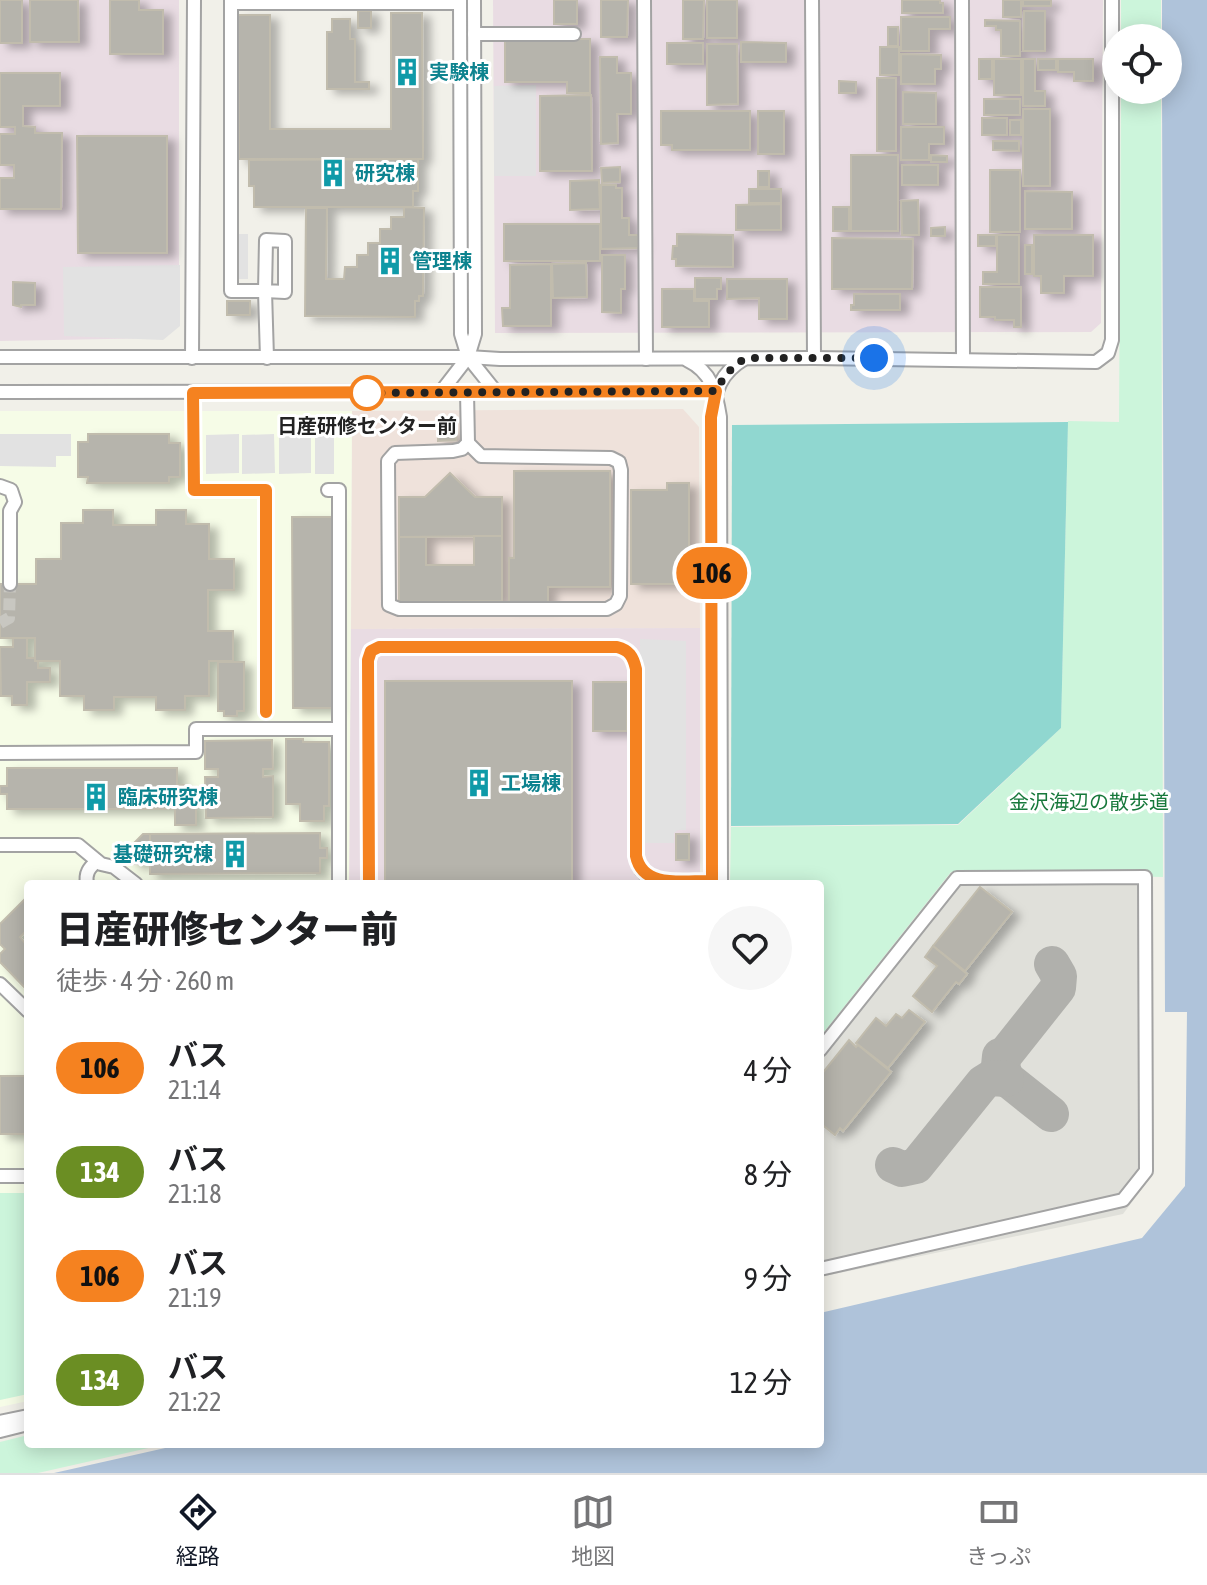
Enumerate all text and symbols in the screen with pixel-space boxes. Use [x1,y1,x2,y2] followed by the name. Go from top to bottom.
[1102,24,1182,104] map controls
[1102,24,1182,104] button: locate
[392,57,422,87] building icon: 実験棟
[429,60,489,83] place label: 実験棟
[318,158,348,188] building icon: 研究棟
[355,161,415,184] place label: 研究棟
[375,246,405,276] building icon: 管理棟
[412,249,472,272] place label: 管理棟
[854,338,894,378] your location
[350,376,384,410] marker: 日産研修センター前
[277,414,457,437] place label: 日産研修センター前
[666,547,758,599] line badge: 106
[692,557,732,589] text: 106
[464,768,494,798] building icon: 工場棟
[501,771,561,794] place label: 工場棟
[81,782,111,812] building icon: 臨床研究棟
[118,785,218,808] place label: 臨床研究棟
[1009,790,1169,813] park label: 金沢海辺の散歩道
[220,839,250,869] building icon: 基礎研究棟
[113,842,213,865] place label: 基礎研究棟
[708,906,792,990] button: heart
[56,908,398,951] text: 日産研修センター前
[56,966,234,996] text: 徒歩 · 4 分 · 260 m
[168,1038,228,1072] text: バス
[80,1052,120,1084] text: 106
[744,1053,792,1087] text: 4 分
[168,1075,222,1105] text: 21:14
[168,1142,228,1176] text: バス
[80,1156,120,1188] text: 134
[744,1157,792,1191] text: 8 分
[168,1179,222,1209] text: 21:18
[168,1246,228,1280] text: バス
[80,1260,120,1292] text: 106
[744,1261,792,1295] text: 9 分
[168,1283,222,1313] text: 21:19
[168,1350,228,1384] text: バス
[80,1364,120,1396] text: 134
[730,1365,792,1399] text: 12 分
[168,1387,222,1417] text: 21:22
[176,1490,220,1570] tab: 経路
[571,1490,615,1570] tab: 地図
[966,1490,1031,1570] tab: きっぷ

